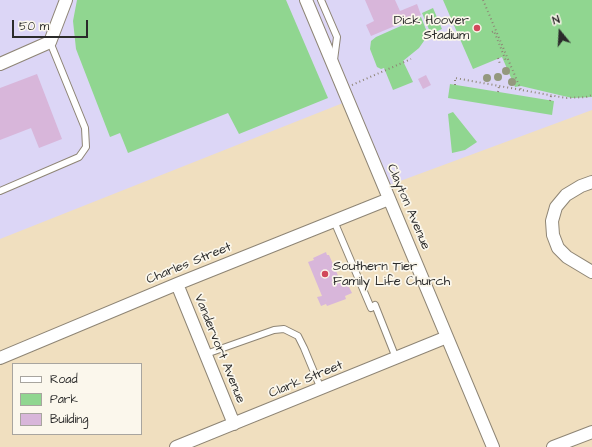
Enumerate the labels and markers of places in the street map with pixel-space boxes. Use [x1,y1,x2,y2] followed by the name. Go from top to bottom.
[394,13,469,44] place label: Dick Hoover Stadium
[472,23,482,33] marker: Dick Hoover Stadium
[333,259,450,290] place label: Southern Tier Family Life Church
[320,269,330,279] marker: Southern Tier Family Life Church

